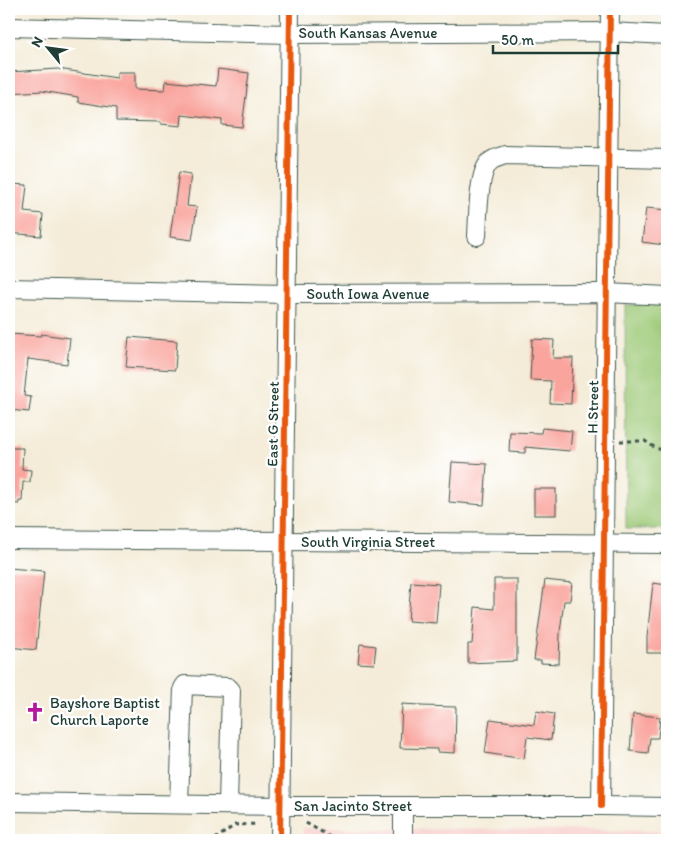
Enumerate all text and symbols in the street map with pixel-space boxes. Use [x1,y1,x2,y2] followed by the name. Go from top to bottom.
[22,22,72,72] north arrow
[493,22,618,54] scale bar
[299,24,437,42] street label: South Kansas Avenue
[501,31,534,49] text: 50 m
[27,34,47,50] text: N
[307,285,429,303] street label: South Iowa Avenue
[584,380,602,434] street label: H Street
[263,381,283,467] street label: East G Street
[301,533,435,551] street label: South Virginia Street
[50,694,160,729] place label: Bayshore Baptist Church Laporte
[24,701,46,723] church icon: Bayshore Baptist Church Laporte
[294,797,412,815] street label: San Jacinto Street

